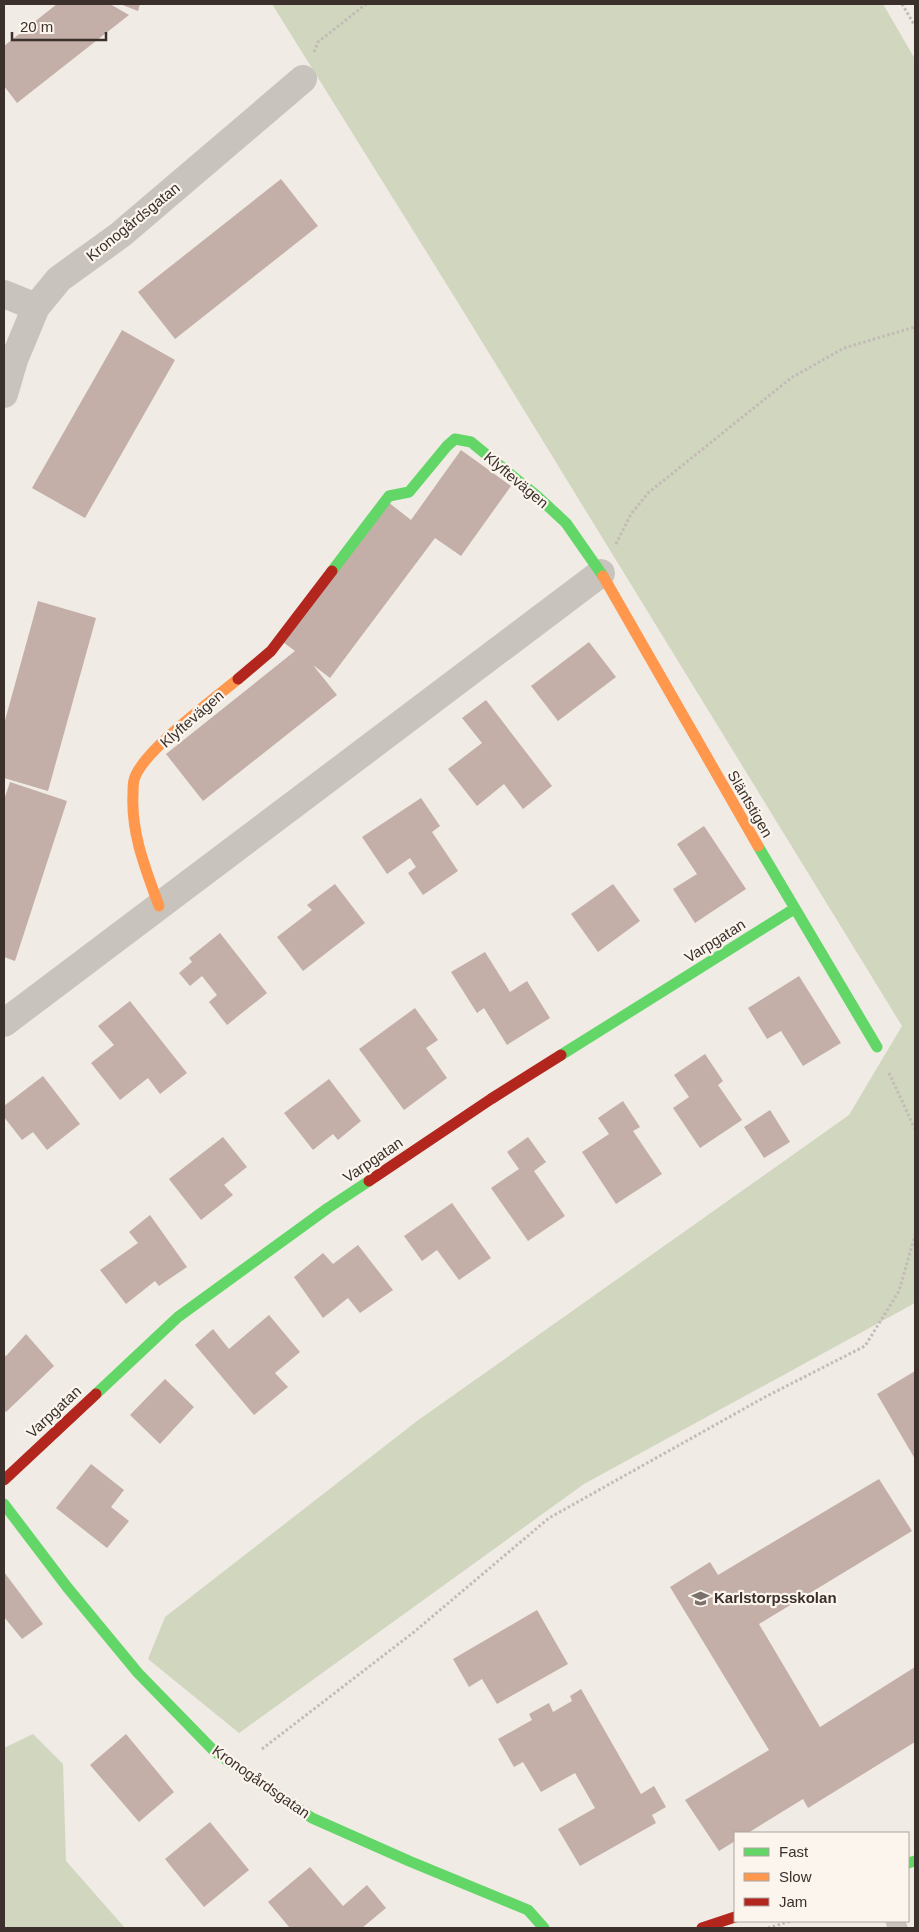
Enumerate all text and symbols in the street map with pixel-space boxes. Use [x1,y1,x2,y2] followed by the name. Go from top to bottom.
[12,10,106,42] scale bar
[20,18,53,35] text: 20 m
[83,179,183,264] street label: Kronogårdsgatan
[481,448,552,511] street label: Klyftevägen
[157,686,227,751] street label: Klyftevägen
[725,767,776,840] street label: Släntstigen
[681,915,748,966] street label: Varpgatan
[340,1133,406,1186] street label: Varpgatan
[23,1382,84,1441] street label: Varpgatan
[690,1588,710,1608] school or university icon: Karlstorpsskolan
[714,1589,837,1606] place label: Karlstorpsskolan
[209,1742,313,1822] street label: Kronogårdsgatan
[734,1832,909,1922] legend
[779,1843,809,1860] text: Fast
[779,1868,812,1885] text: Slow
[779,1893,807,1910] text: Jam

